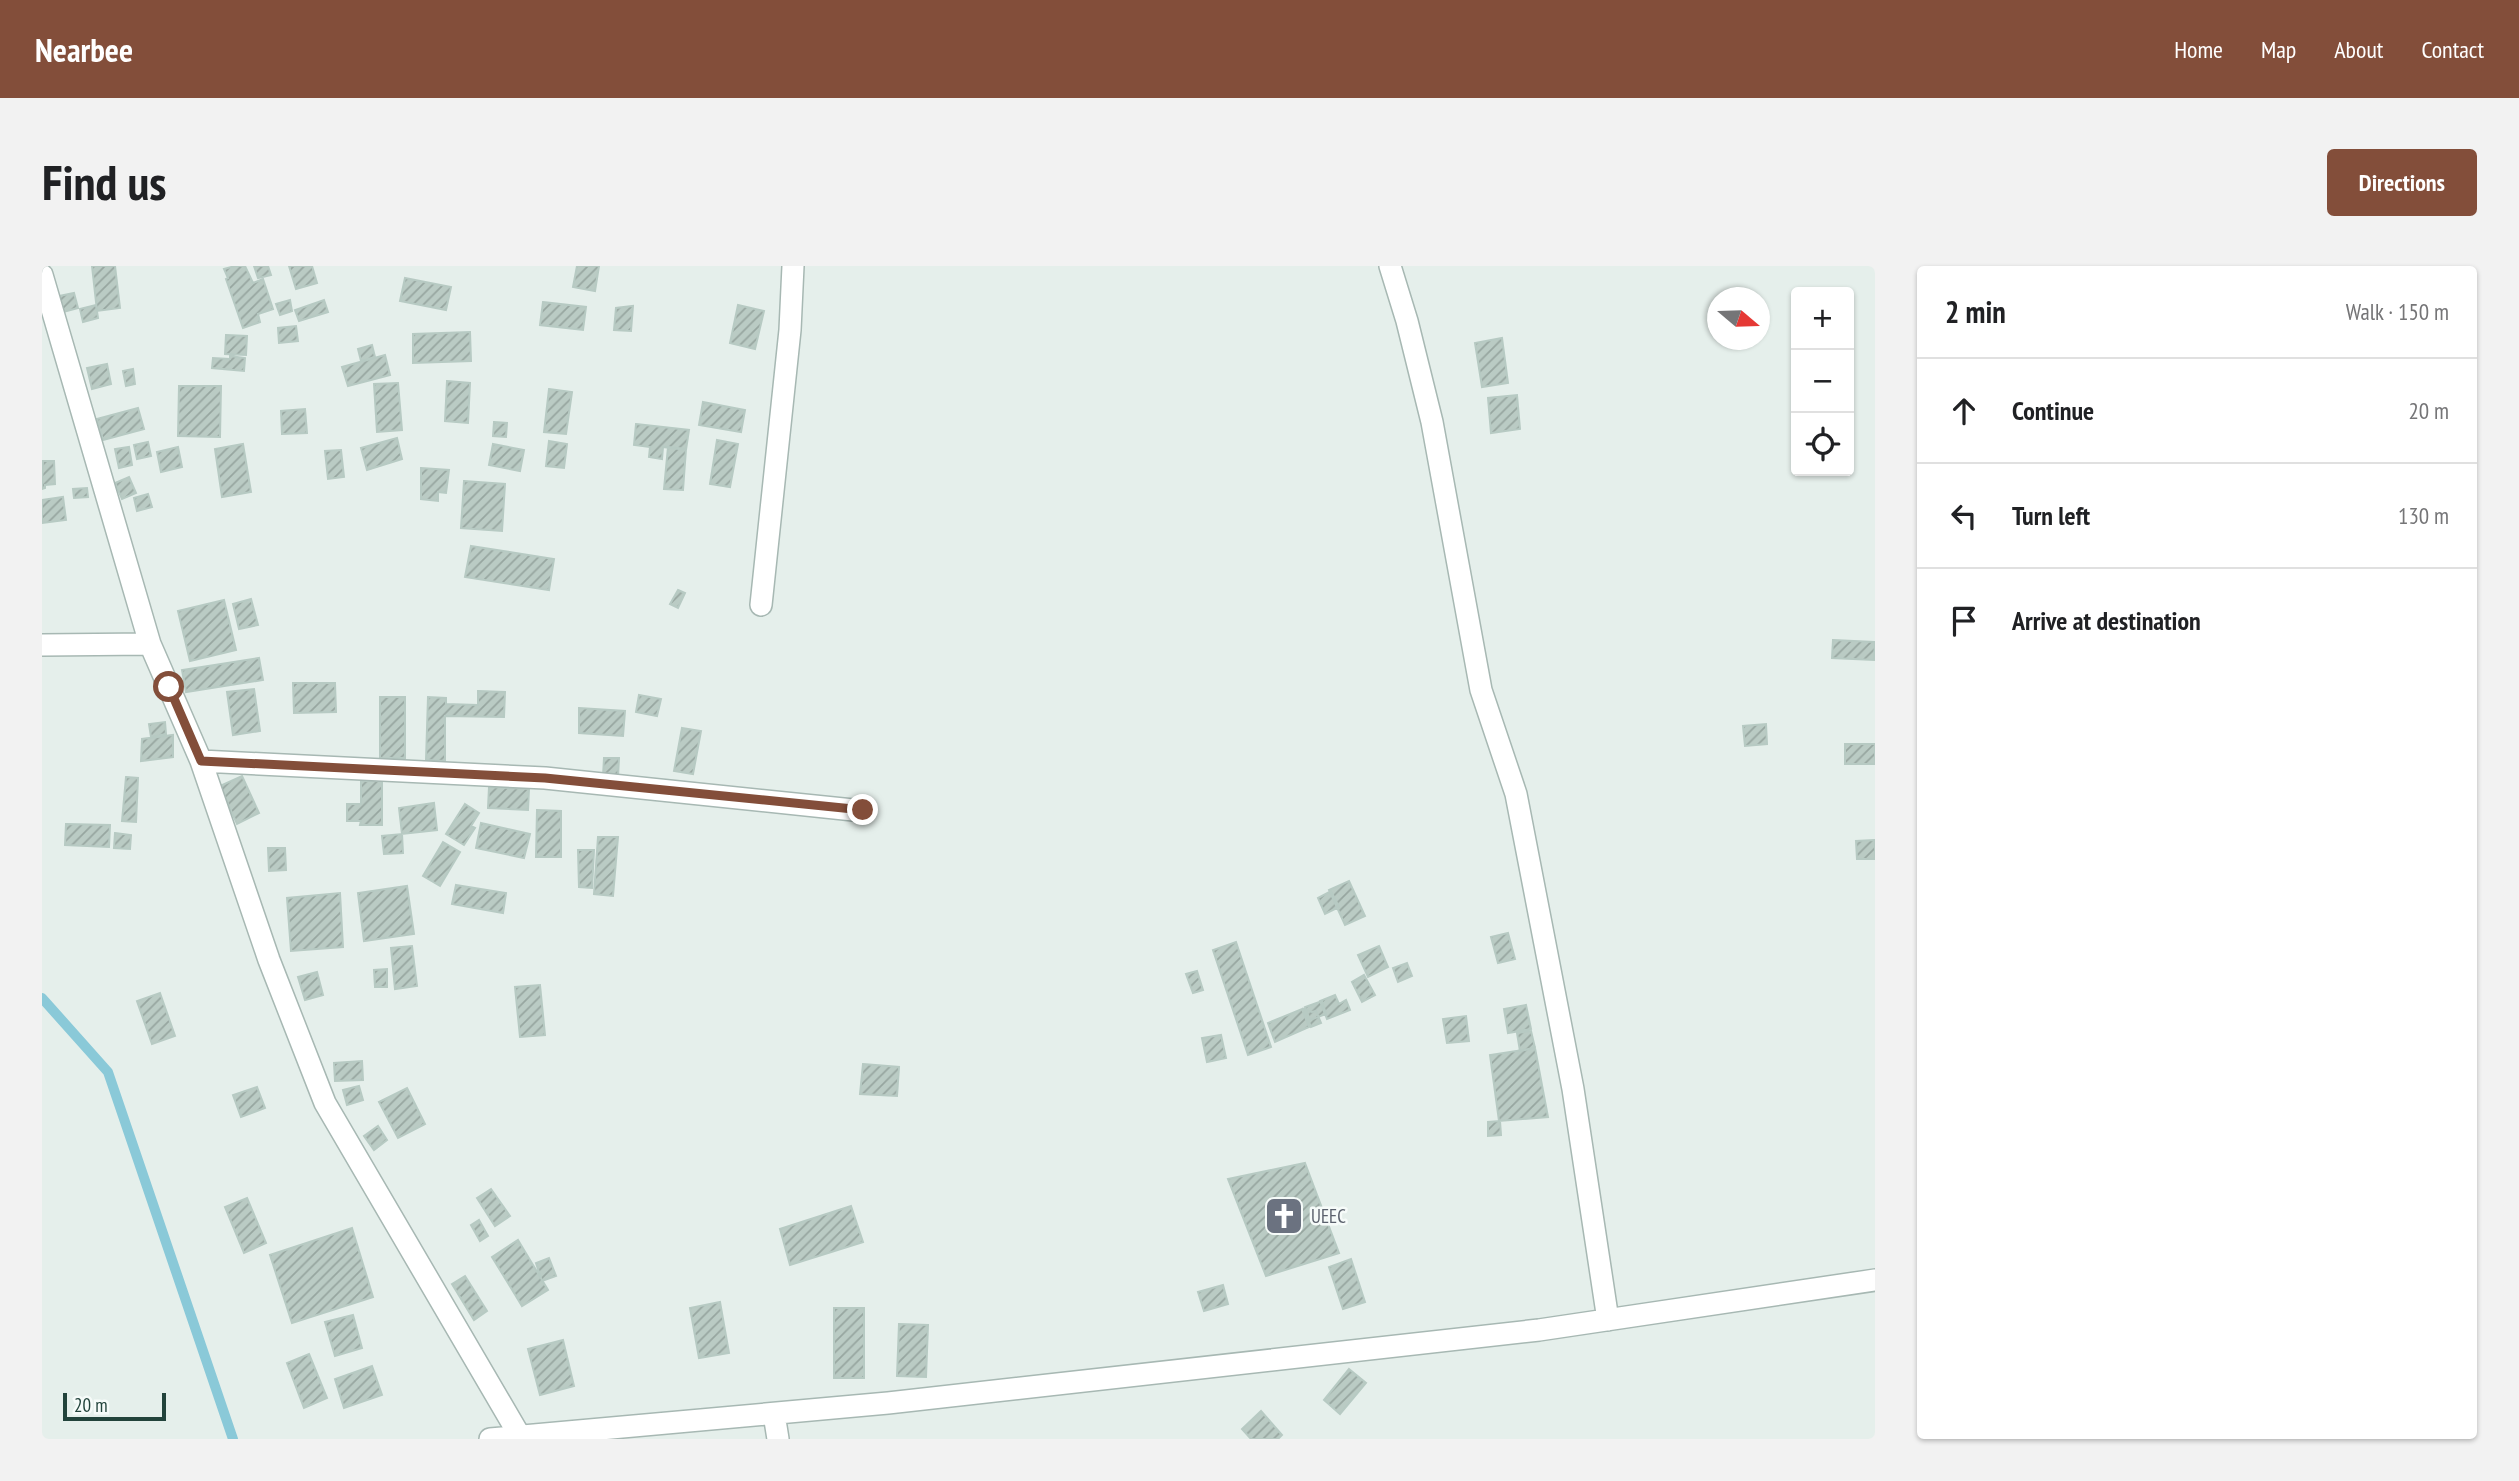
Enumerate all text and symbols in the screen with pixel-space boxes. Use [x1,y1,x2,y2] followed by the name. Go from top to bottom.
[35,28,133,71] text: Nearbee
[2174,34,2223,65] text: Home
[2261,34,2296,65] text: Map
[2334,34,2383,65] text: About
[2421,34,2484,65] text: Contact
[2327,149,2477,216] button: Directions
[42,150,166,214] text: Find us
[1707,287,1770,350] north arrow
[1791,287,1854,476] map controls
[1791,287,1854,350] button: +
[1945,292,2006,331] text: 2 min
[2346,297,2449,326] text: Walk · 150 m
[1791,350,1854,413] button: −
[1945,392,1983,430] icon: ahead
[2012,394,2094,427] text: Continue
[2408,396,2449,425] text: 20 m
[1791,413,1854,476] button: locate
[1945,497,1983,535] icon: left
[2012,499,2090,532] text: Turn left
[2398,501,2449,530] text: 130 m
[1945,602,1983,640] icon: arrive
[2012,604,2201,637] text: Arrive at destination
[153,671,184,702] route start
[847,794,878,825] route end
[1263,1195,1305,1237] church icon: UEEC
[1311,1204,1346,1228] place label: UEEC
[63,1390,166,1422] scale bar
[74,1393,108,1417] text: 20 m

